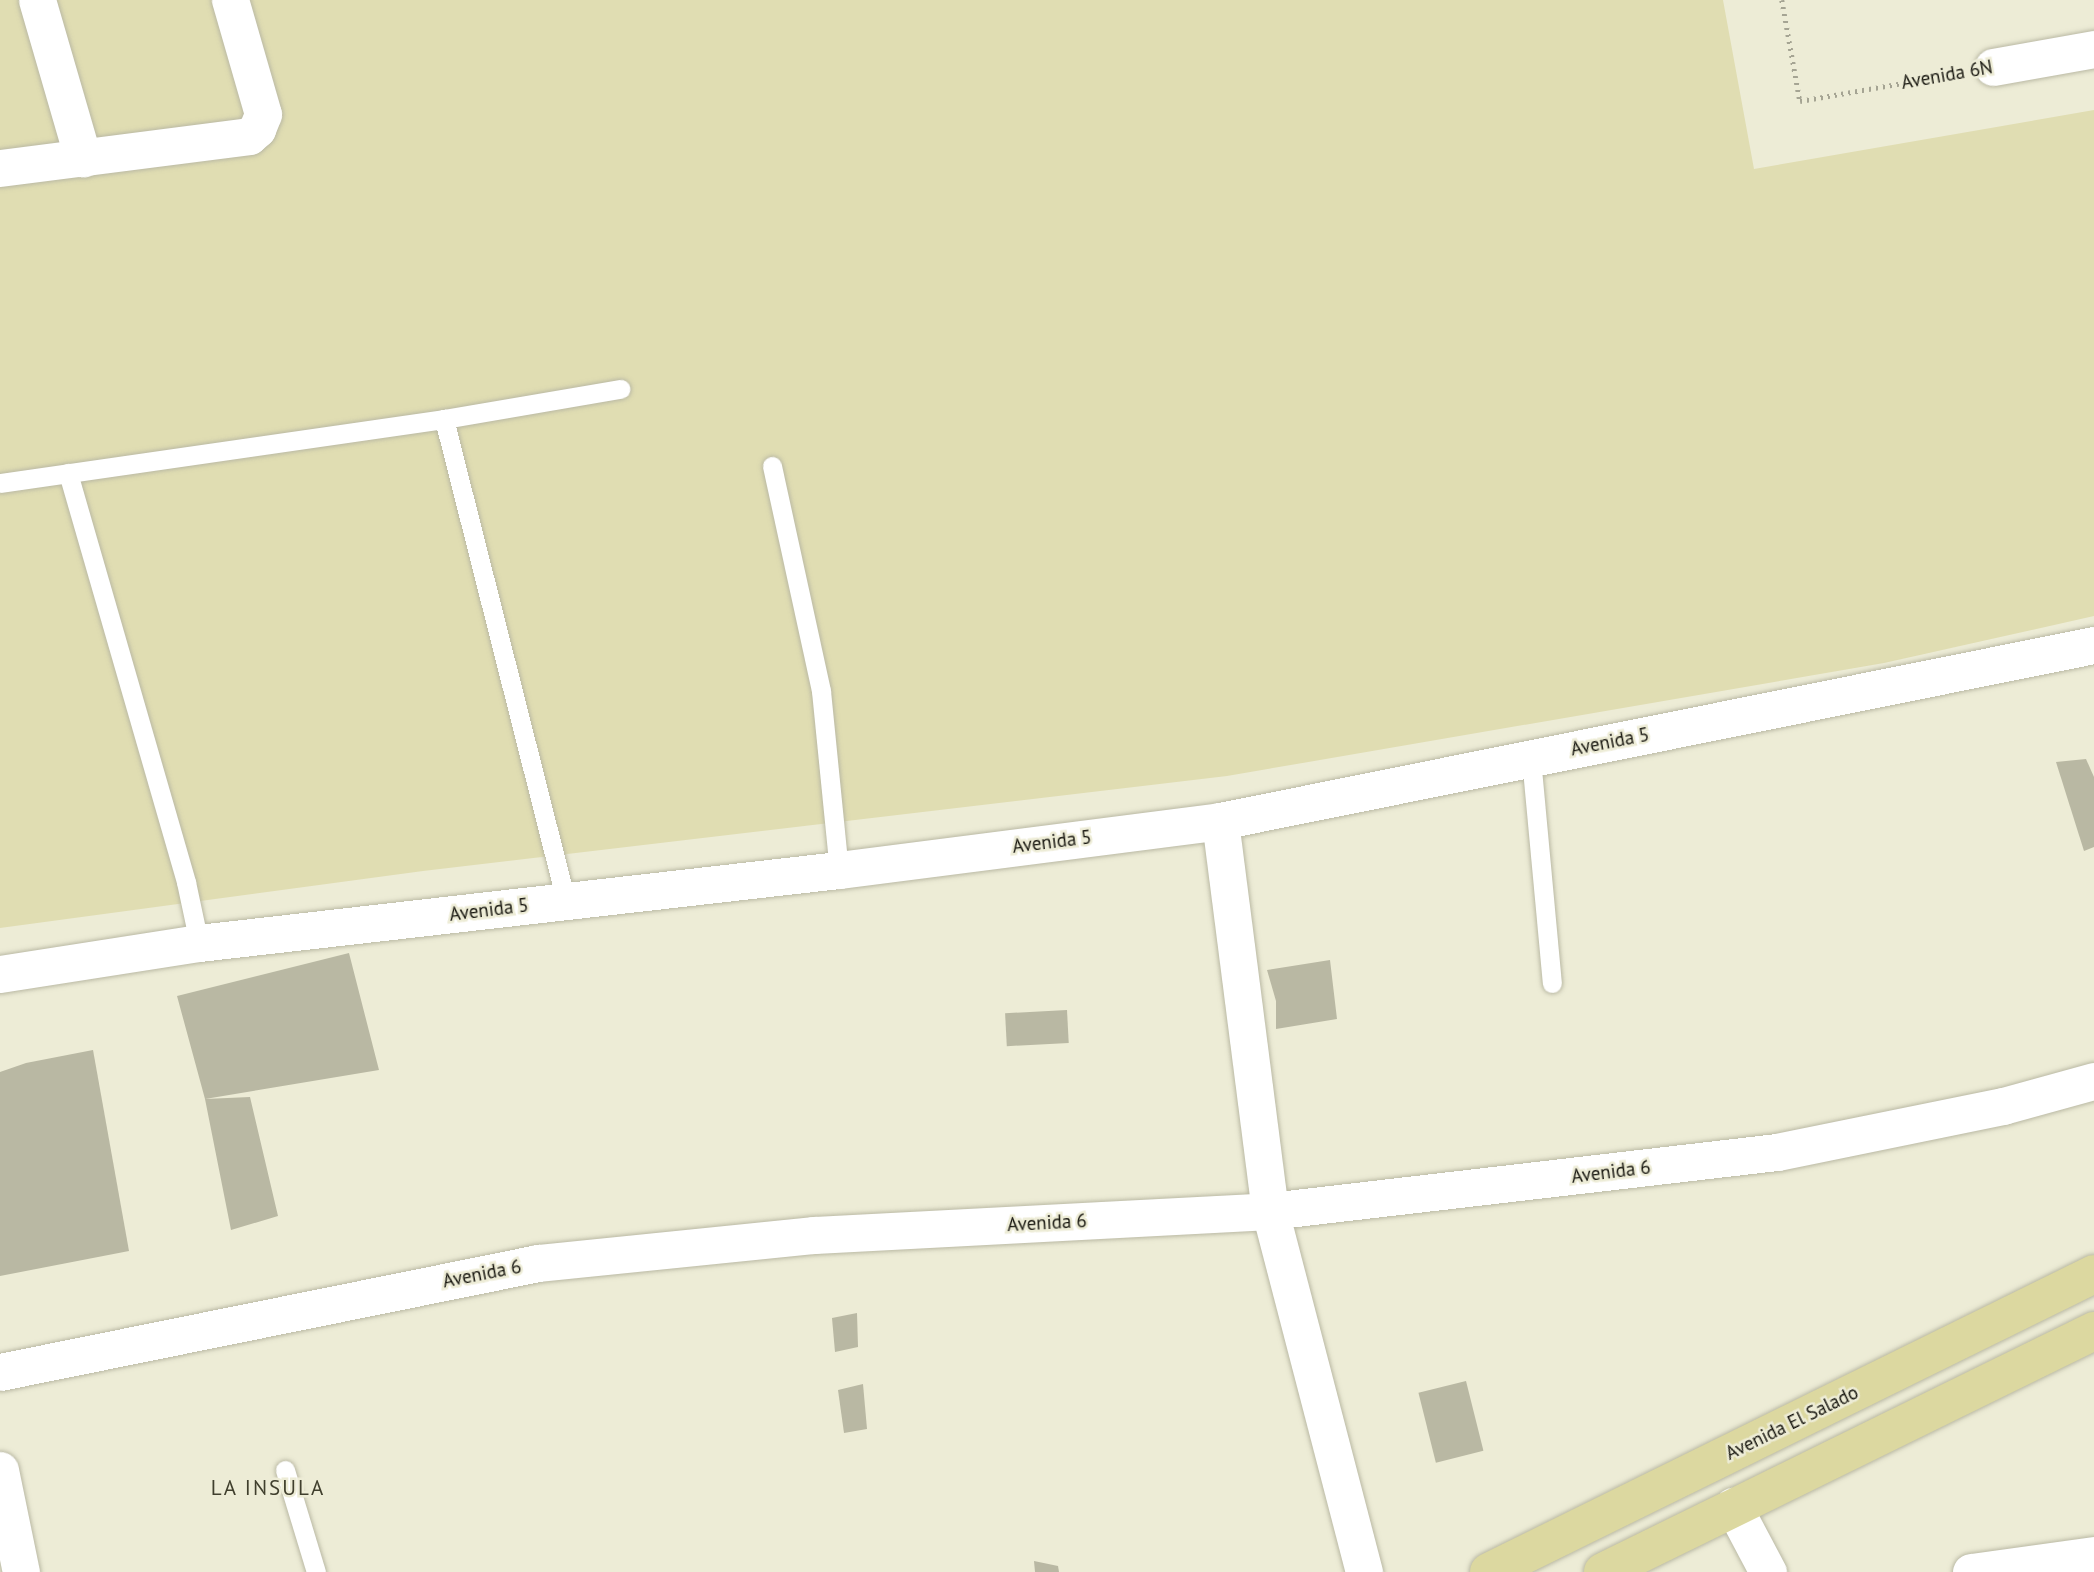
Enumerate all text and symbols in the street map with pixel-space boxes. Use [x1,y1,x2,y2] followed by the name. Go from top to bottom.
[1900,56,1994,94] street label: Avenida 6N
[1569,723,1651,761] street label: Avenida 5
[1011,826,1093,858] street label: Avenida 5
[448,894,530,926] street label: Avenida 5
[1570,1156,1652,1188] street label: Avenida 6
[1007,1210,1087,1236] street label: Avenida 6
[441,1255,523,1293] street label: Avenida 6
[1722,1381,1862,1465] street label: Avenida El Salado
[212,1475,324,1501] district label: LA INSULA

